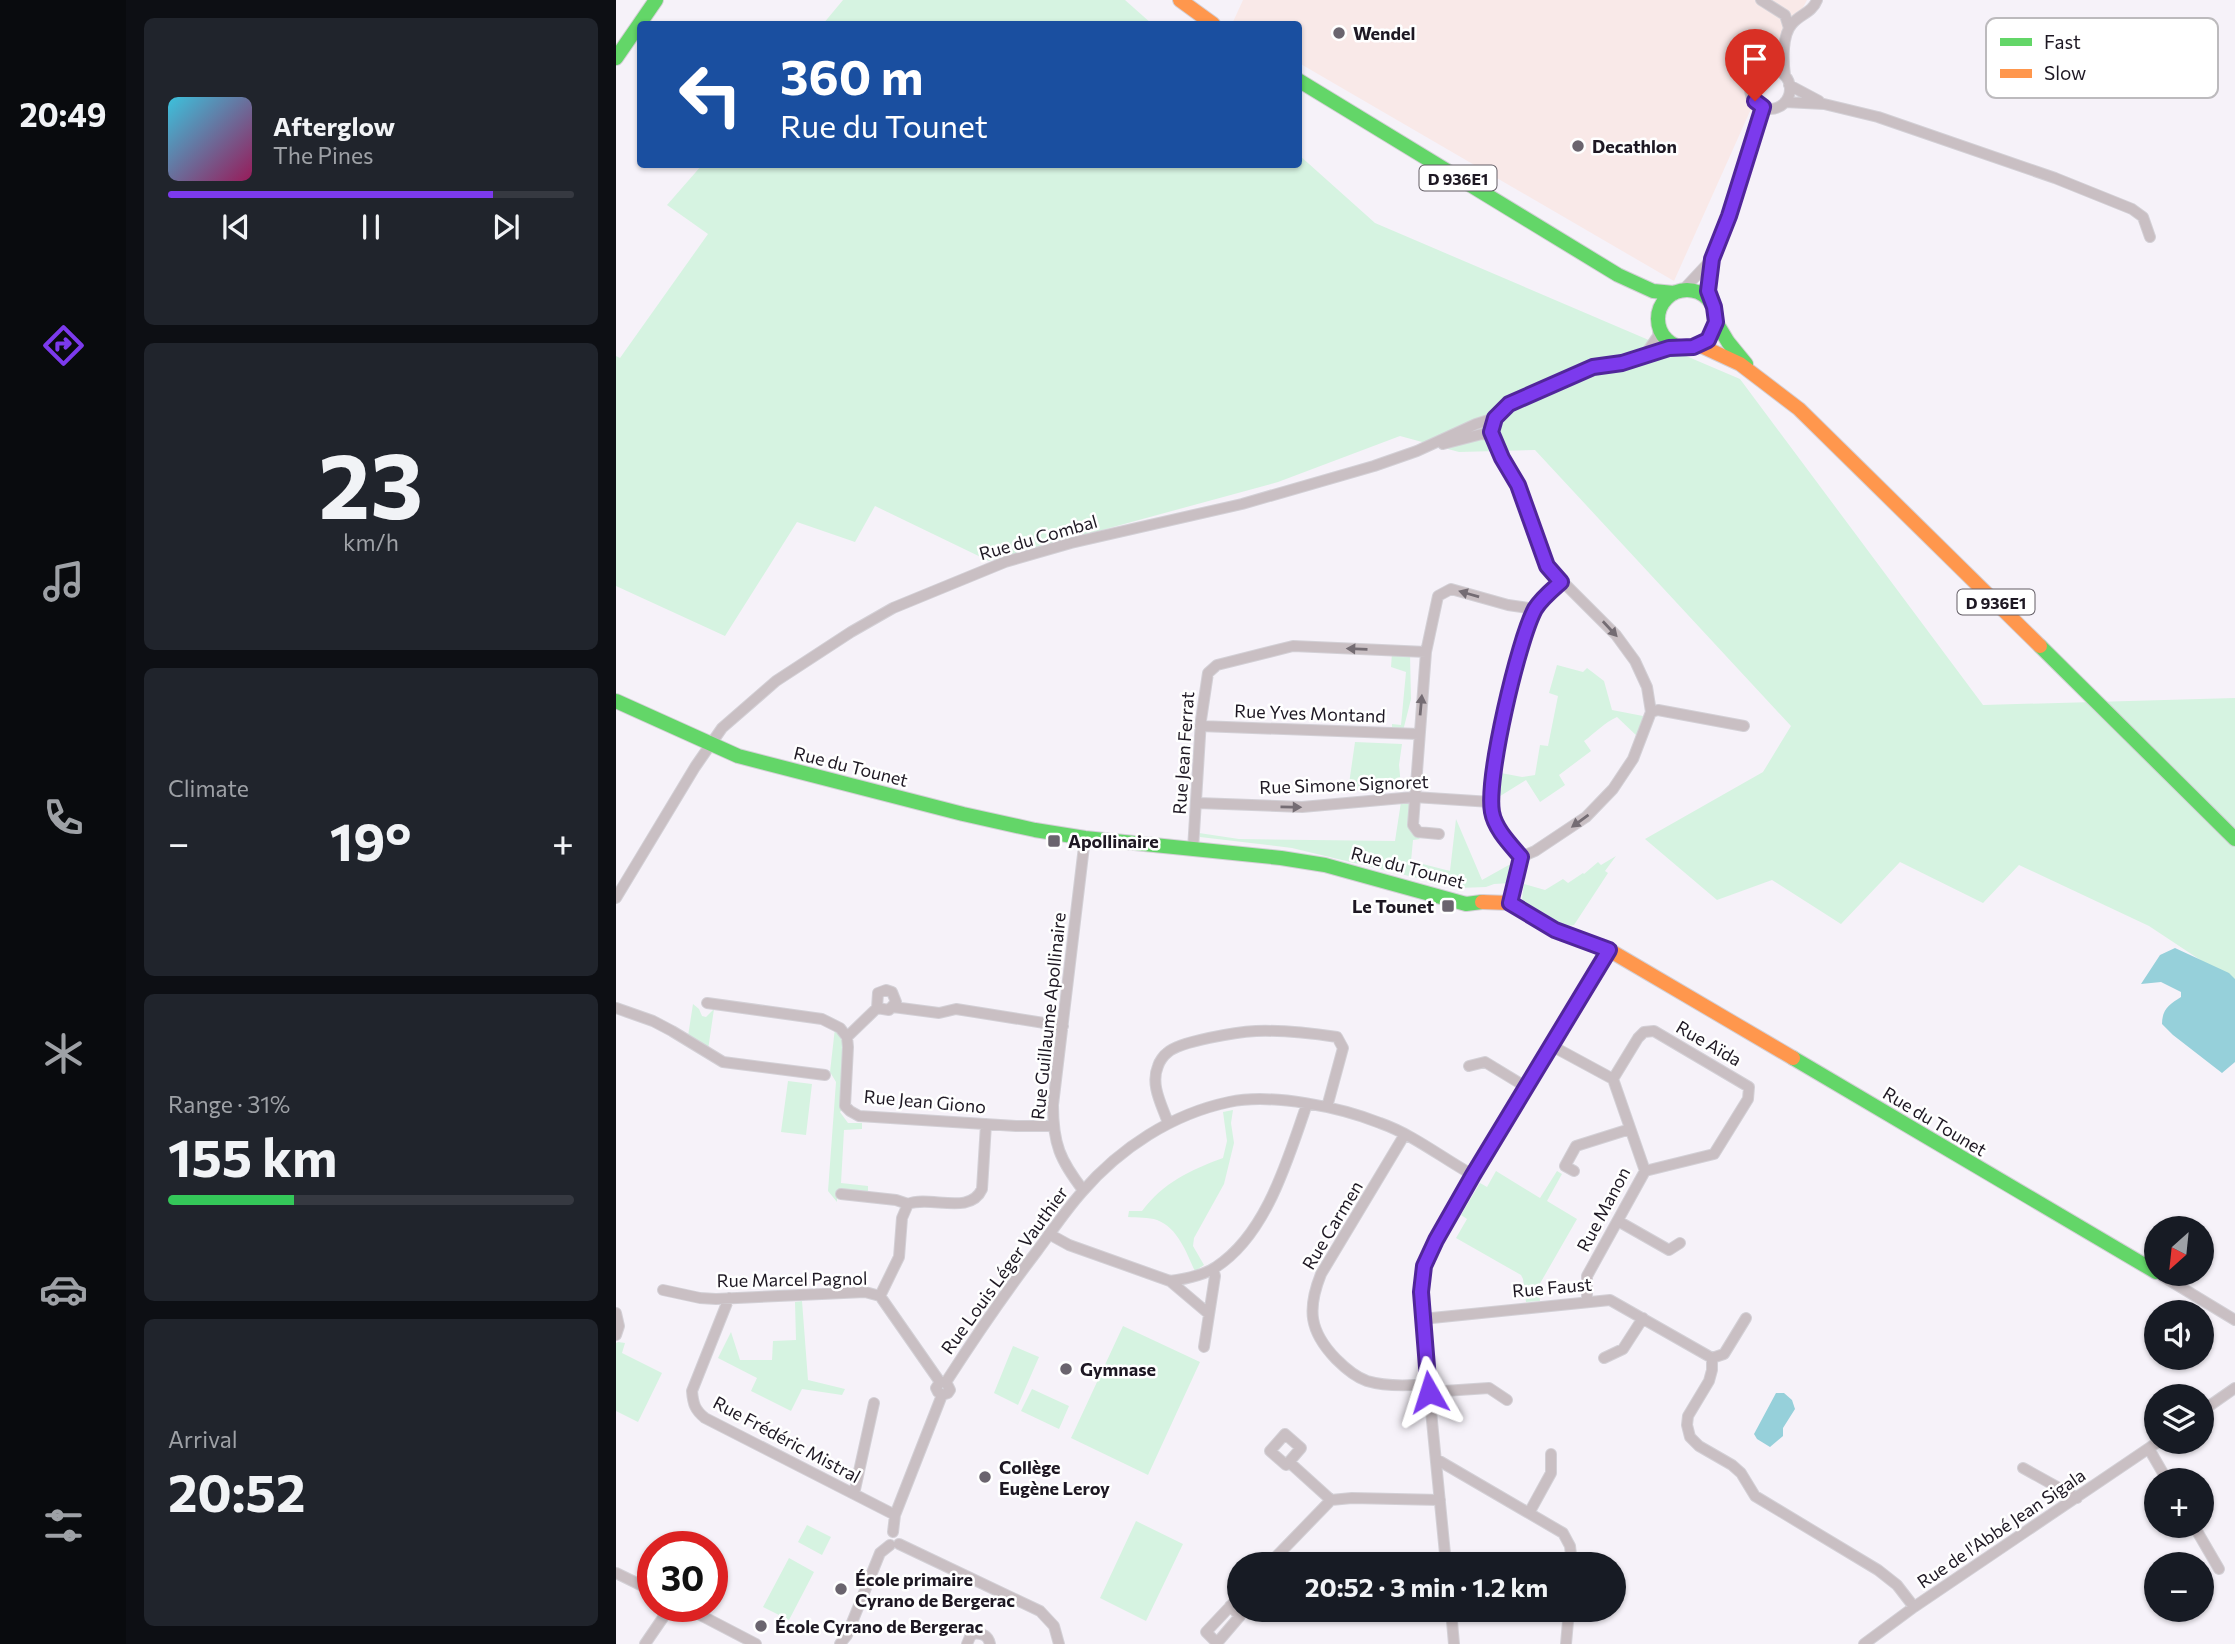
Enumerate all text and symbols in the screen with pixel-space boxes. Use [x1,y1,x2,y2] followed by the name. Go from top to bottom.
[1986,18,2218,98] legend
[1353,22,1415,44] place label: Wendel
[1331,25,1347,41] marker: Wendel
[1725,29,1785,101] pin
[2044,30,2081,53] text: Fast
[1736,40,1774,78] icon: arrive
[780,45,923,105] text: 360 m
[665,49,756,140] icon: left
[2044,61,2086,84] text: Slow
[19,94,107,134] text: 20:49
[780,105,988,145] text: Rue du Tounet
[273,110,395,141] text: Afterglow
[1592,135,1677,157] place label: Decathlon
[1570,138,1586,154] marker: Decathlon
[273,141,374,169] text: The Pines
[1420,166,1496,190] road number: D 936E1
[217,208,255,246] icon: previous
[352,208,390,246] icon: pause
[487,208,525,246] icon: next
[39,321,88,370] icon: directions
[319,426,423,538] text: 23
[976,510,1100,564] street label: Rue du Combal
[343,528,399,556] text: km/h
[39,557,88,606] icon: music
[1458,588,1479,598] one-way arrow
[1958,590,2034,614] road number: D 936E1
[1601,620,1617,637] one-way arrow
[1346,643,1368,654] one-way arrow
[1168,691,1198,815] street label: Rue Jean Ferrat
[1416,694,1427,716] one-way arrow
[1234,699,1386,727] street label: Rue Yves Montand
[792,741,910,791] street label: Rue du Tounet
[1259,770,1429,798] street label: Rue Simone Signoret
[168,774,249,802] text: Climate
[39,793,88,842] icon: phone
[1280,801,1302,812] one-way arrow
[330,808,411,872] text: 19°
[1570,814,1589,828] one-way arrow
[168,818,190,865] text: −
[552,818,574,865] text: +
[1068,830,1159,852] place label: Apollinaire
[1046,833,1062,849] marker: Apollinaire
[1349,841,1467,893] street label: Rue du Tounet
[1352,895,1434,917] place label: Le Tounet
[1440,898,1456,914] marker: Le Tounet
[1026,911,1070,1121] street label: Rue Guillaume Apollinaire
[1672,1016,1746,1070] street label: Rue Aïda
[39,1029,88,1078] icon: climate
[1879,1081,1991,1161] street label: Rue du Tounet
[863,1085,987,1117] street label: Rue Jean Giono
[168,1090,290,1118] text: Range · 31%
[168,1124,337,1188] text: 155 km
[1572,1163,1634,1255] street label: Rue Manon
[1297,1177,1367,1273] street label: Rue Carmen
[936,1182,1072,1358] street label: Rue Louis Léger Vauthier
[2144,1216,2214,1286] north arrow
[2144,1216,2214,1622] map controls
[39,1265,88,1314] icon: car
[716,1267,868,1291] street label: Rue Marcel Pagnol
[1511,1273,1593,1301] street label: Rue Faust
[2144,1300,2214,1370] button: sound
[1392,1355,1466,1429] position arrow
[1080,1358,1156,1380] place label: Gymnase
[1058,1361,1074,1377] marker: Gymnase
[2144,1384,2214,1454] button: layers
[710,1391,864,1487] street label: Rue Frédéric Mistral
[168,1425,238,1453] text: Arrival
[999,1456,1110,1499] place label: Collège Eugène Leroy
[168,1459,305,1523] text: 20:52
[1913,1463,2089,1593] street label: Rue de l'Abbé Jean Sigala
[2144,1468,2214,1538] button: +
[977,1469,993,1485] marker: Collège Eugène Leroy
[39,1501,88,1550] icon: filters
[637,1531,728,1622] speed limit sign: 30
[2144,1552,2214,1622] button: −
[855,1568,1015,1611] place label: École primaire Cyrano de Bergerac
[1305,1571,1548,1602] text: 20:52 · 3 min · 1.2 km
[833,1581,849,1597] marker: École primaire Cyrano de Bergerac
[775,1615,983,1637] place label: École Cyrano de Bergerac
[753,1618,769,1634] marker: École Cyrano de Bergerac

